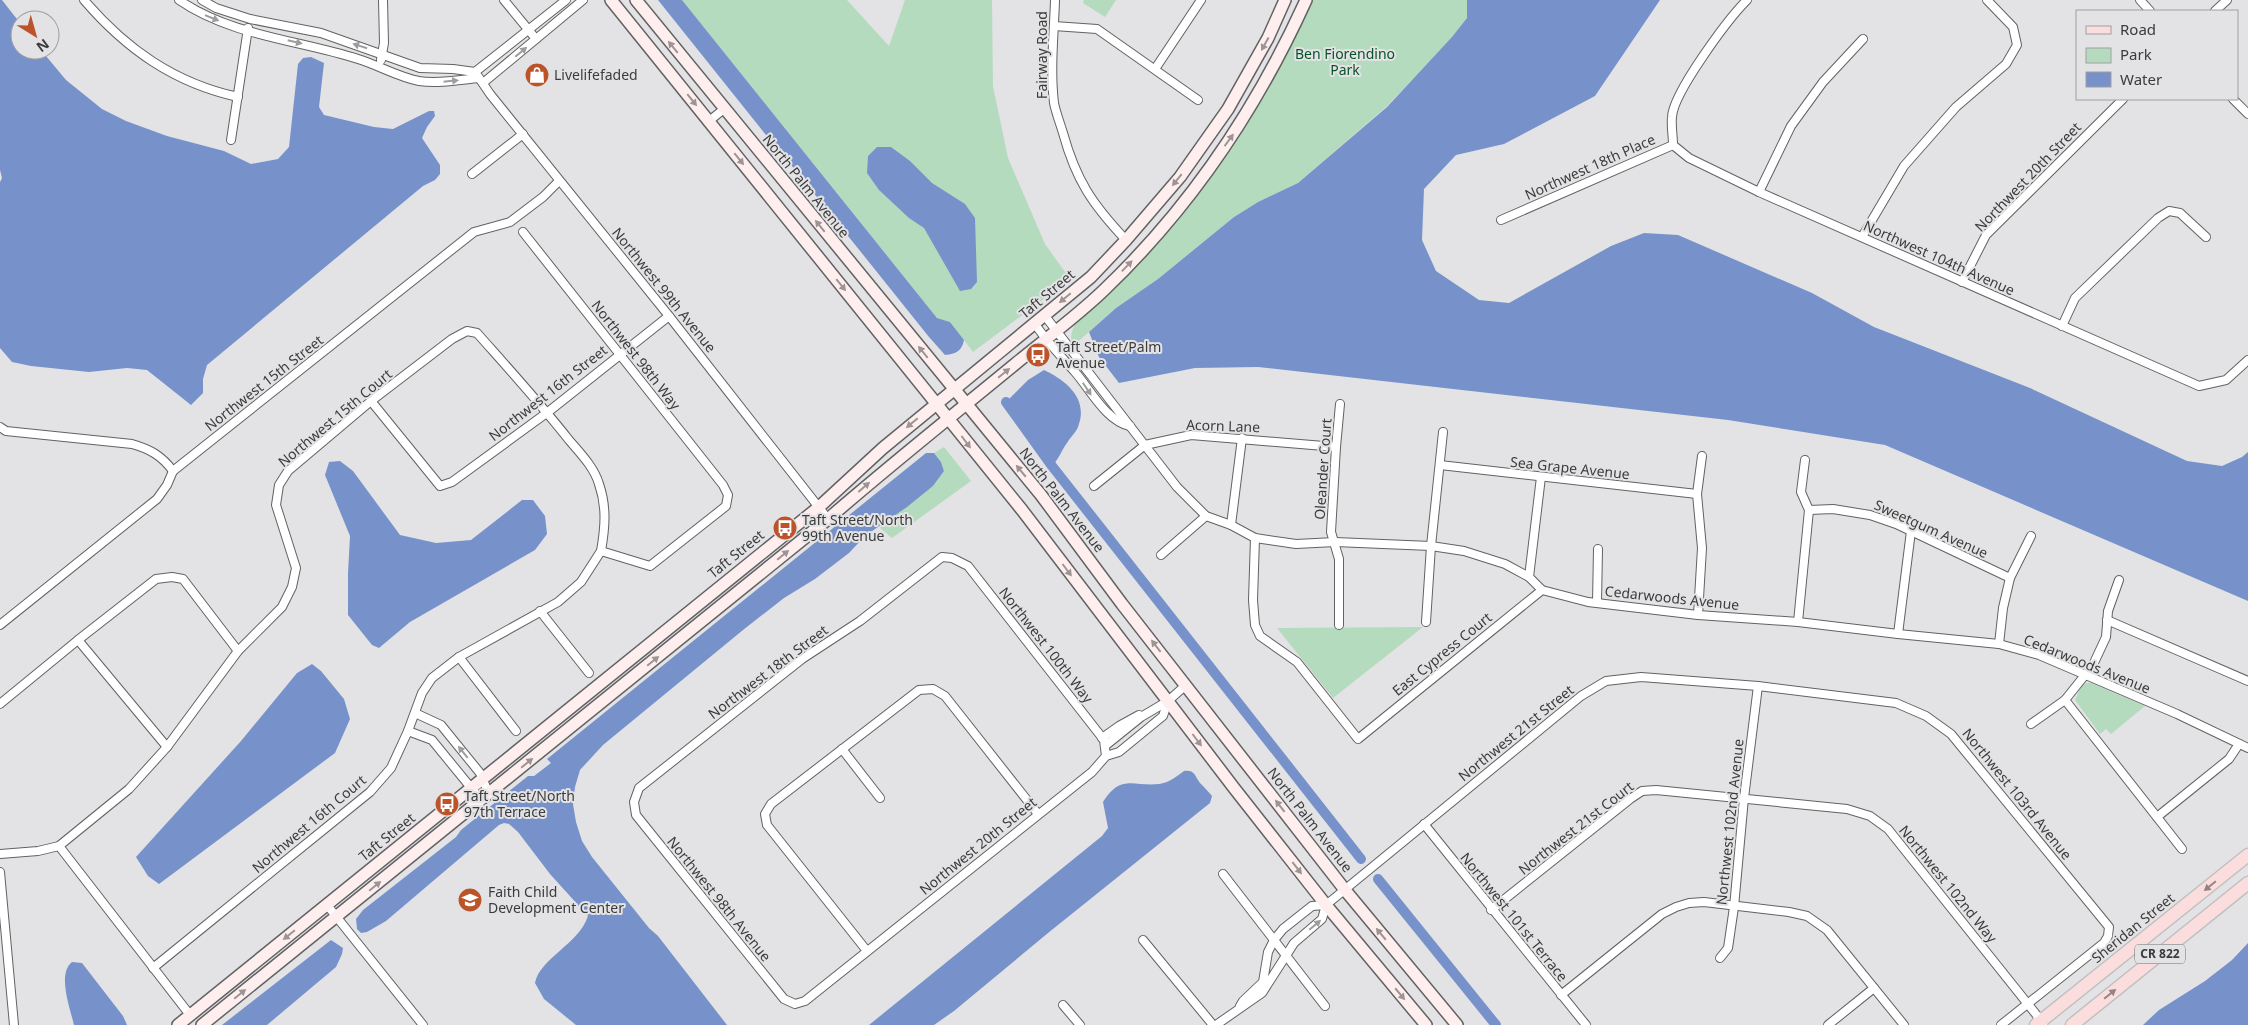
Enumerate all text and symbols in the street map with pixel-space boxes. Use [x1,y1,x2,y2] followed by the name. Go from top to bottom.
[10,10,60,60] north arrow
[2076,10,2238,100] legend
[1032,11,1051,99] street label: Fairway Road
[205,14,220,22] one-way arrow
[2120,19,2156,39] text: Road
[33,35,53,57] text: N
[288,38,303,46] one-way arrow
[1260,38,1269,51] one-way arrow
[668,41,679,54] one-way arrow
[353,42,368,49] one-way arrow
[1295,44,1395,79] park label: Ben Fiorendino Park
[2120,44,2152,64] text: Park
[514,46,527,57] one-way arrow
[524,62,550,88] shop icon: Livelifefaded
[554,65,638,84] place label: Livelifefaded
[2120,69,2162,89] text: Water
[444,77,460,85] one-way arrow
[686,93,697,106] one-way arrow
[1970,118,2085,236] street label: Northwest 20th Street
[1522,129,1658,204] street label: Northwest 18th Place
[759,130,854,242] street label: North Palm Avenue
[1224,133,1234,147] one-way arrow
[734,152,745,165] one-way arrow
[1171,174,1182,187] one-way arrow
[1861,216,2018,299] street label: Northwest 104th Avenue
[814,220,825,233] one-way arrow
[608,223,721,356] street label: Northwest 99th Avenue
[1121,261,1133,273] one-way arrow
[1015,265,1078,322] street label: Taft Street
[836,279,847,292] one-way arrow
[1059,293,1072,304] one-way arrow
[588,296,686,414] street label: Northwest 98th Way
[201,330,327,435] street label: Northwest 15th Street
[1056,337,1161,372] place label: Taft Street/Palm Avenue
[485,340,611,445] street label: Northwest 16th Street
[1025,342,1051,368] bus stop icon: Taft Street/Palm Avenue
[917,345,928,358] one-way arrow
[274,364,396,471] street label: Northwest 15th Court
[997,367,1010,378] one-way arrow
[1082,382,1092,396] one-way arrow
[1186,415,1260,436] street label: Acorn Lane
[906,418,919,429] one-way arrow
[1309,418,1336,520] street label: Oleander Court
[961,435,972,448] one-way arrow
[1015,443,1109,556] street label: North Palm Avenue
[1509,452,1631,483] street label: Sea Grape Avenue
[1016,465,1027,478] one-way arrow
[858,481,870,493] one-way arrow
[1871,495,1991,562] street label: Sweetgum Avenue
[802,510,913,545] place label: Taft Street/North 99th Avenue
[772,515,798,541] bus stop icon: Taft Street/North 99th Avenue
[704,525,768,582] street label: Taft Street
[777,549,790,560] one-way arrow
[1062,563,1072,577] one-way arrow
[1604,581,1740,614] street label: Cedarwoods Avenue
[995,583,1098,707] street label: Northwest 100th Way
[1388,608,1495,700] street label: East Cypress Court
[704,620,831,723] street label: Northwest 18th Street
[2021,629,2153,698] street label: Cedarwoods Avenue
[1150,640,1161,653] one-way arrow
[646,655,659,666] one-way arrow
[1454,680,1577,785] street label: Northwest 21st Street
[1958,724,2076,863] street label: Northwest 103rd Avenue
[1192,733,1203,746] one-way arrow
[1711,738,1748,906] street label: Northwest 102nd Avenue
[458,746,469,759] one-way arrow
[520,757,533,768] one-way arrow
[1263,763,1357,876] street label: North Palm Avenue
[248,770,370,877] street label: Northwest 16th Court
[1514,777,1637,879] street label: Northwest 21st Court
[464,786,575,821] place label: Taft Street/North 97th Terrace
[434,791,460,817] bus stop icon: Taft Street/North 97th Terrace
[915,792,1040,899] street label: Northwest 20th Street
[1275,800,1286,813] one-way arrow
[355,808,419,865] street label: Taft Street
[1895,821,2002,947] street label: Northwest 102nd Way
[663,832,776,965] street label: Northwest 98th Avenue
[1456,848,1572,985] street label: Northwest 101st Terrace
[1292,861,1303,874] one-way arrow
[368,880,381,891] one-way arrow
[2204,880,2217,891] one-way arrow
[488,882,624,917] place label: Faith Child Development Center
[457,887,483,913] school or university icon: Faith Child Development Center
[2087,888,2178,967] street label: Sheridan Street
[1309,920,1321,931] one-way arrow
[1376,927,1387,940] one-way arrow
[283,930,296,941] one-way arrow
[2135,944,2185,964] road number: CR 822
[1395,987,1406,1000] one-way arrow
[233,989,246,1000] one-way arrow
[2104,989,2117,1000] one-way arrow

